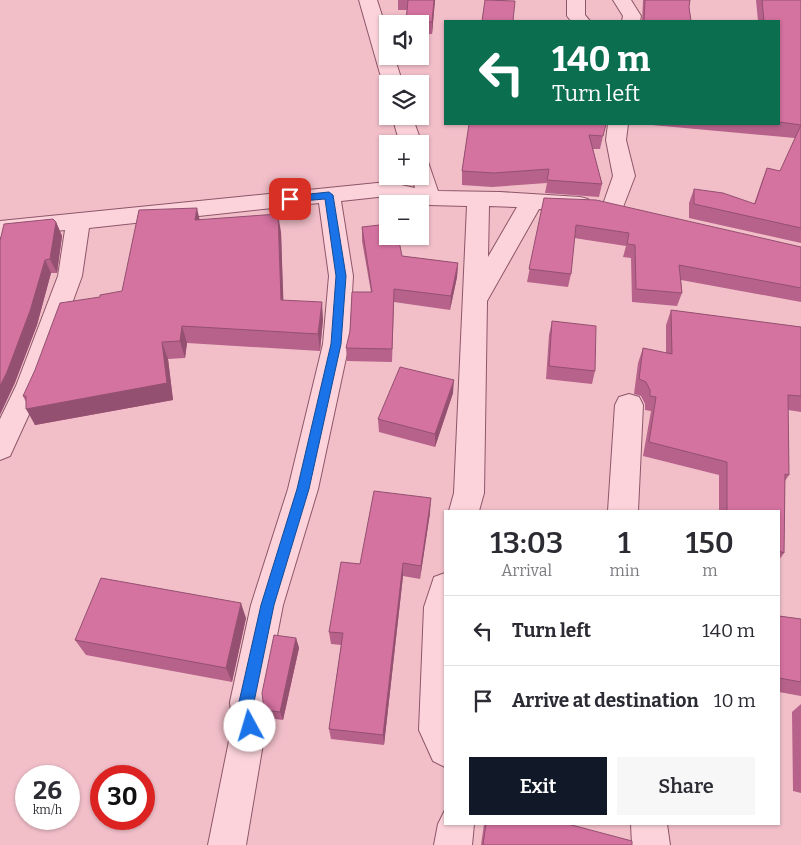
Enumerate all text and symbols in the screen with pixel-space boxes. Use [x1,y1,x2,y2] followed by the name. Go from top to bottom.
[379,15,429,245] map controls
[379,15,429,65] button: sound
[552,38,650,80] text: 140 m
[469,40,534,105] icon: left
[379,75,429,125] button: layers
[552,80,640,107] text: Turn left
[379,135,429,185] button: +
[269,178,311,220] pin
[276,185,304,213] icon: arrive
[379,195,429,245] button: −
[490,525,563,561] text: 13:03
[618,525,631,561] text: 1
[686,525,734,561] text: 150
[501,561,552,580] text: Arrival
[609,561,640,580] text: min
[702,561,717,580] text: m
[469,617,497,645] icon: left
[512,619,591,642] text: Turn left
[702,619,755,642] text: 140 m
[469,687,497,715] icon: arrive
[512,689,699,712] text: Arrive at destination
[714,689,756,712] text: 10 m
[223,699,275,751] position arrow
[469,757,607,815] button: Exit
[617,757,755,815] button: Share
[90,765,155,830] speed limit sign: 30
[33,776,62,806] text: 26
[33,803,62,817] text: km/h

